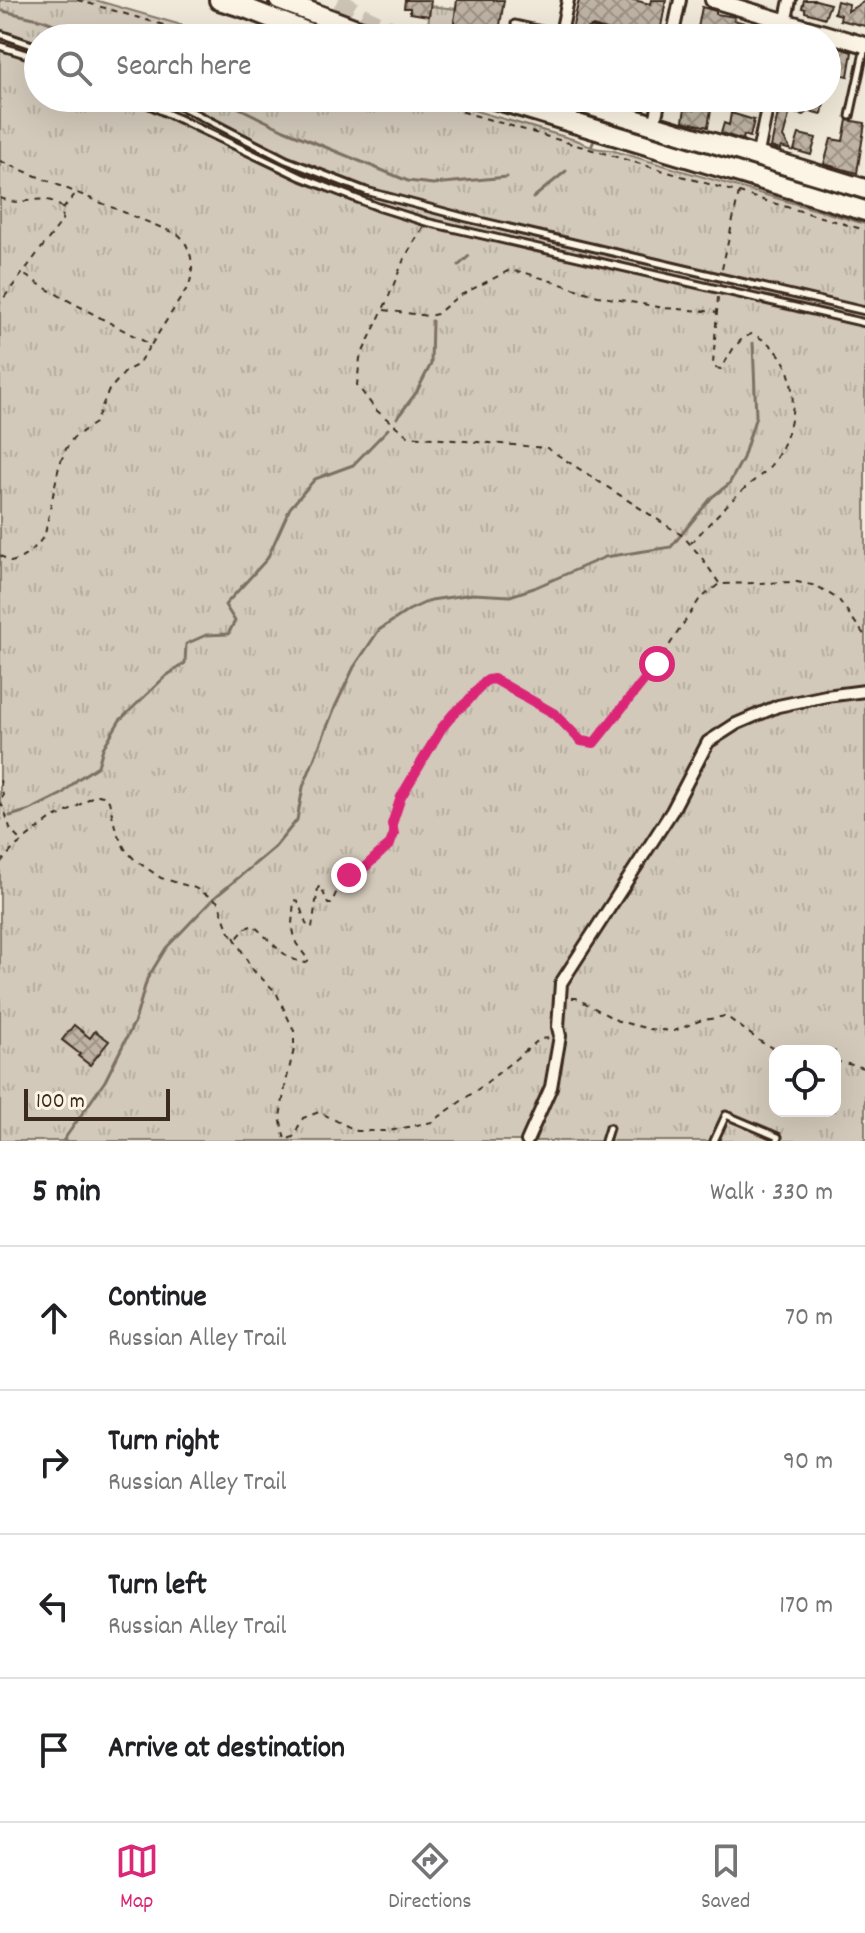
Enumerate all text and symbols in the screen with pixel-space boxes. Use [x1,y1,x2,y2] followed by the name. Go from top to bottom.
[24,24,841,112] search box
[52,46,96,90] icon: search
[116,47,252,90] text: Search here
[639,646,675,682] route start
[331,857,367,893] route end
[769,1045,841,1117] map controls
[769,1045,841,1117] button: locate
[24,1085,170,1121] scale bar
[36,1087,85,1118] text: 100 m
[32,1169,101,1218] text: 5 min
[710,1175,833,1212] text: Walk · 330 m
[108,1278,207,1321] text: Continue
[32,1296,76,1340] icon: ahead
[785,1300,833,1337] text: 70 m
[108,1321,286,1358] text: Russian Alley Trail
[108,1422,219,1465] text: Turn right
[32,1440,76,1484] icon: right
[783,1444,833,1481] text: 90 m
[108,1465,286,1502] text: Russian Alley Trail
[108,1566,207,1609] text: Turn left
[32,1584,76,1628] icon: left
[779,1588,833,1625] text: 170 m
[108,1609,286,1646] text: Russian Alley Trail
[32,1728,76,1772] icon: arrive
[108,1729,345,1772] text: Arrive at destination
[115,1839,159,1918] tab: Map
[388,1839,472,1918] tab: Directions
[701,1839,750,1918] tab: Saved

